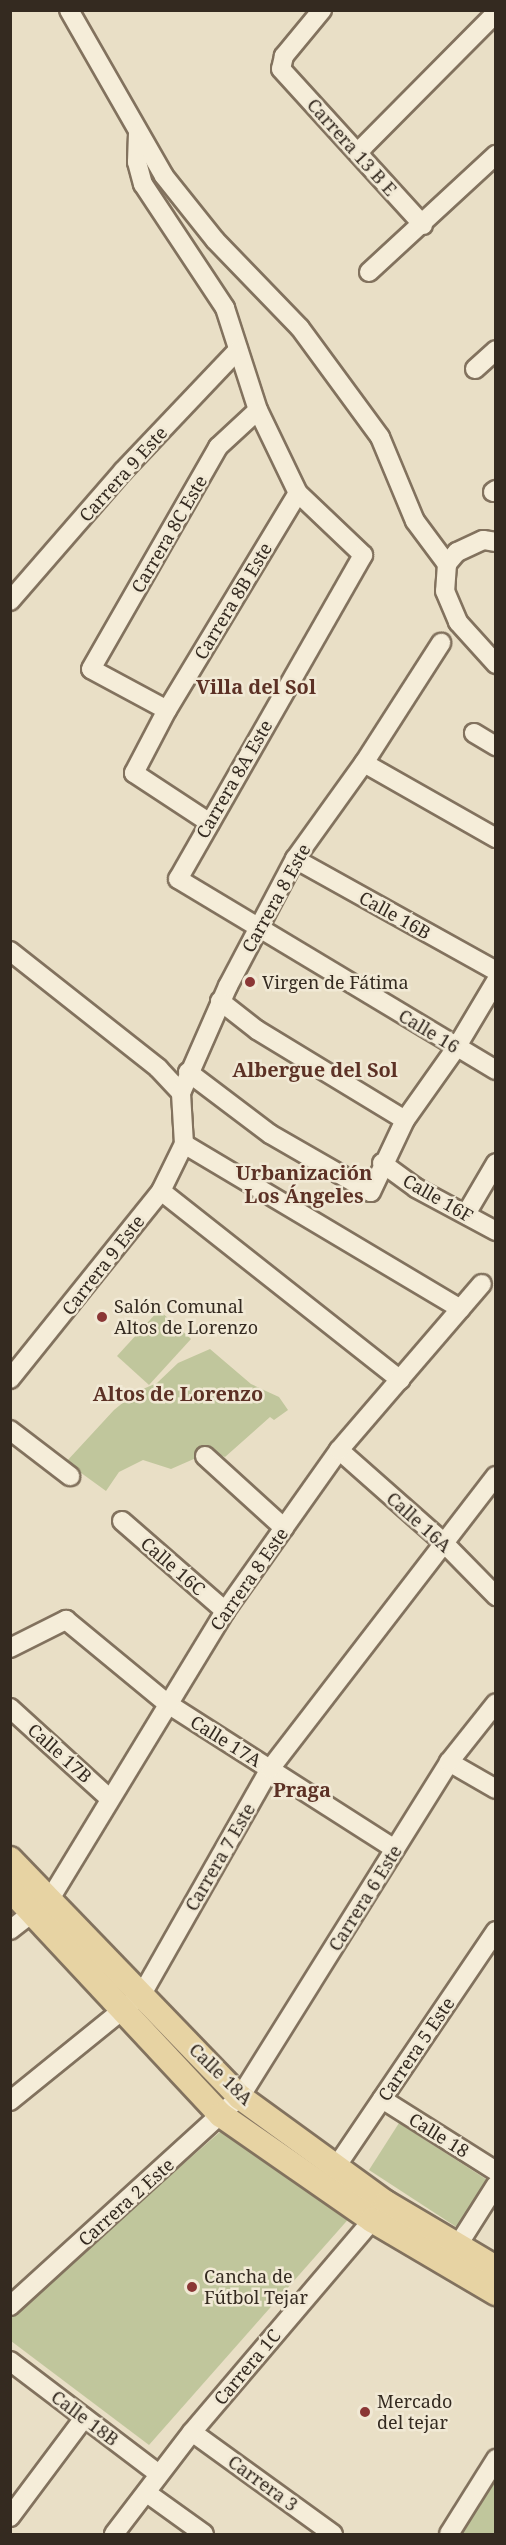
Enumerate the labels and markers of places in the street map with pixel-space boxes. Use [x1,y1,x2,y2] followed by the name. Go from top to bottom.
[262,971,409,993] place label: Virgen de Fátima
[243,975,257,989] marker: Virgen de Fátima
[114,1296,258,1338] place label: Salón Comunal Altos de Lorenzo
[95,1310,109,1324] marker: Salón Comunal Altos de Lorenzo
[204,2266,308,2308] place label: Cancha de Fútbol Tejar
[185,2280,199,2294] marker: Cancha de Fútbol Tejar
[377,2391,452,2434] place label: Mercado del tejar
[358,2405,372,2419] marker: Mercado del tejar

